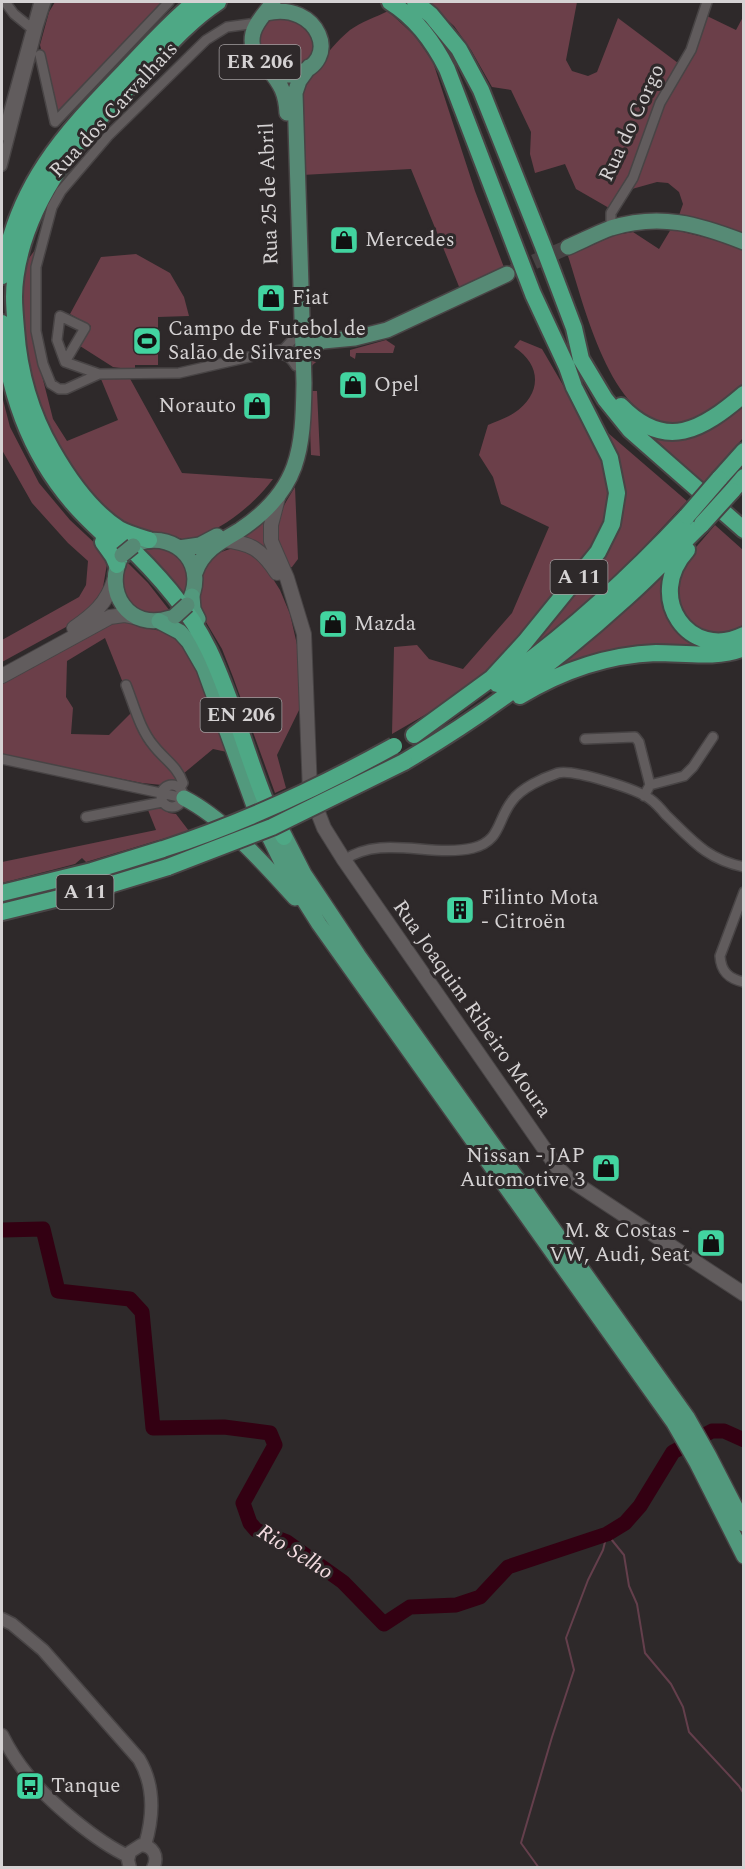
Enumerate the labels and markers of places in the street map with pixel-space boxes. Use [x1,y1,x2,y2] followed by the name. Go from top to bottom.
[328,224,360,256] shop icon: Mercedes
[365,224,455,256] place label: Mercedes
[255,282,287,314] shop icon: Fiat
[292,282,329,314] place label: Fiat
[168,313,366,369] place label: Campo de Futebol de Salão de Silvares
[131,325,163,357] sports icon: Campo de Futebol de Salão de Silvares
[337,369,369,401] shop icon: Opel
[374,369,419,401] place label: Opel
[159,390,236,422] place label: Norauto
[241,390,273,422] shop icon: Norauto
[317,608,349,640] shop icon: Mazda
[354,608,417,640] place label: Mazda
[481,882,599,938] place label: Filinto Mota - Citroën
[444,894,476,926] building icon: Filinto Mota - Citroën
[460,1140,585,1196] place label: Nissan - JAP Automotive 3
[590,1152,622,1184] shop icon: Nissan - JAP Automotive 3
[549,1215,690,1271] place label: M. & Costas - VW, Audi, Seat
[695,1227,727,1259] shop icon: M. & Costas - VW, Audi, Seat
[14,1770,46,1802] bus stop icon: Tanque
[51,1770,120,1802] place label: Tanque

